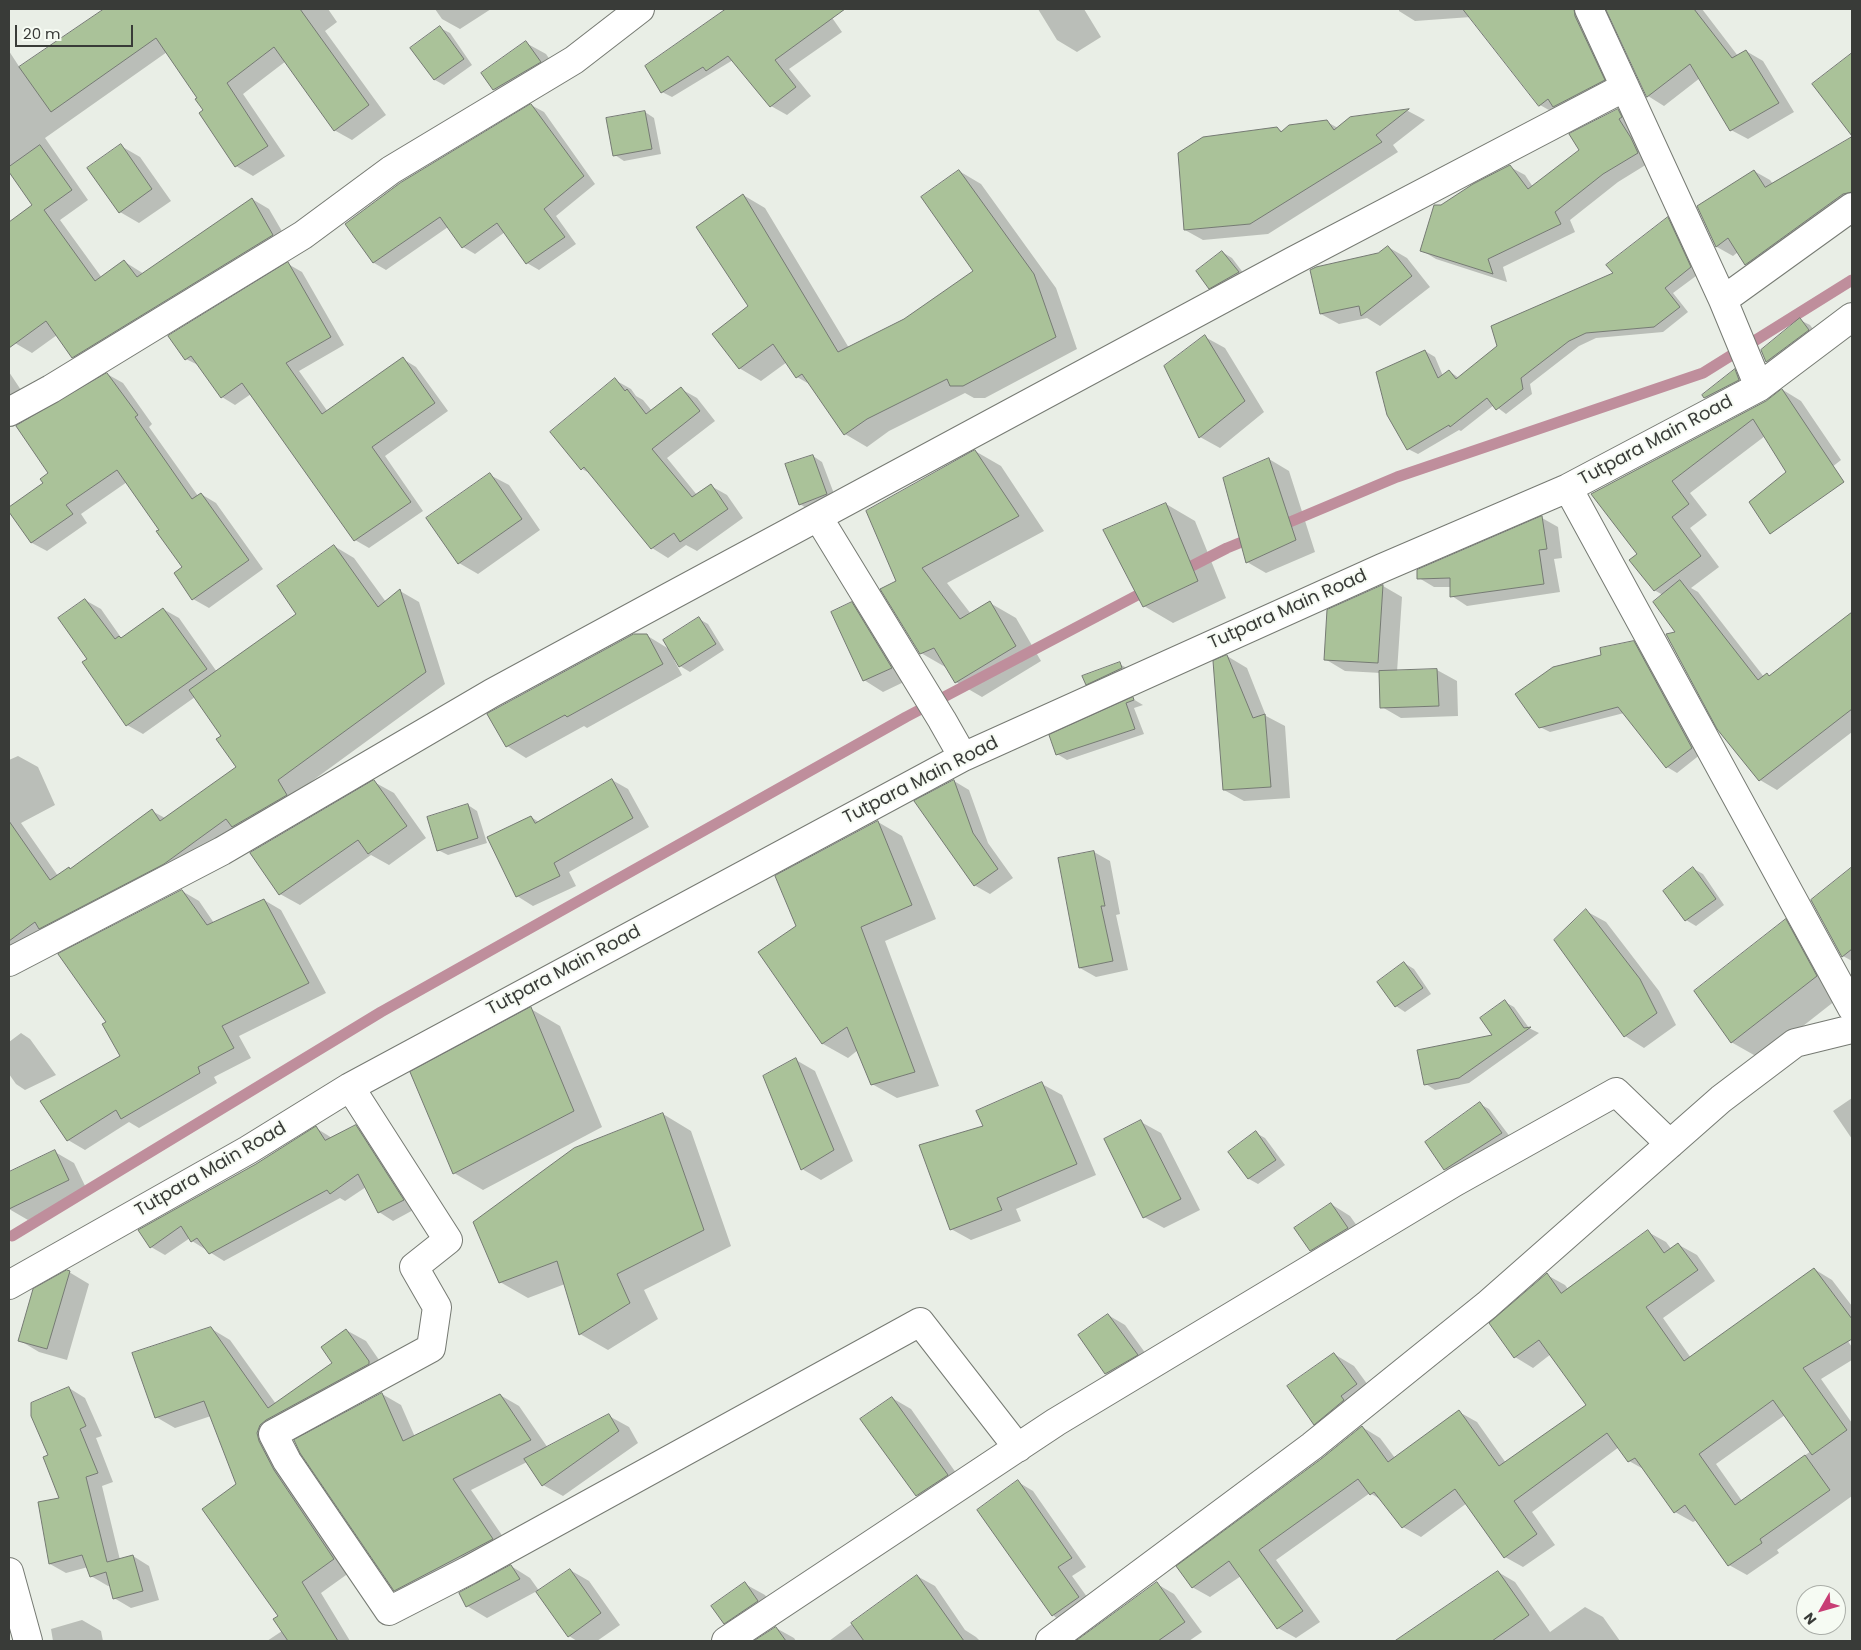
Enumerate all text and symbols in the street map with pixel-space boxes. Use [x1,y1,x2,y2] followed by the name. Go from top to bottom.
[18,15,135,47] scale bar
[23,23,61,44] text: 20 m
[1575,391,1737,491] street label: Tutpara Main Road
[1205,565,1371,655] street label: Tutpara Main Road
[840,733,1002,829] street label: Tutpara Main Road
[483,921,645,1021] street label: Tutpara Main Road
[132,1118,290,1222] street label: Tutpara Main Road
[1796,1585,1846,1635] north arrow
[1799,1608,1821,1629] text: N

